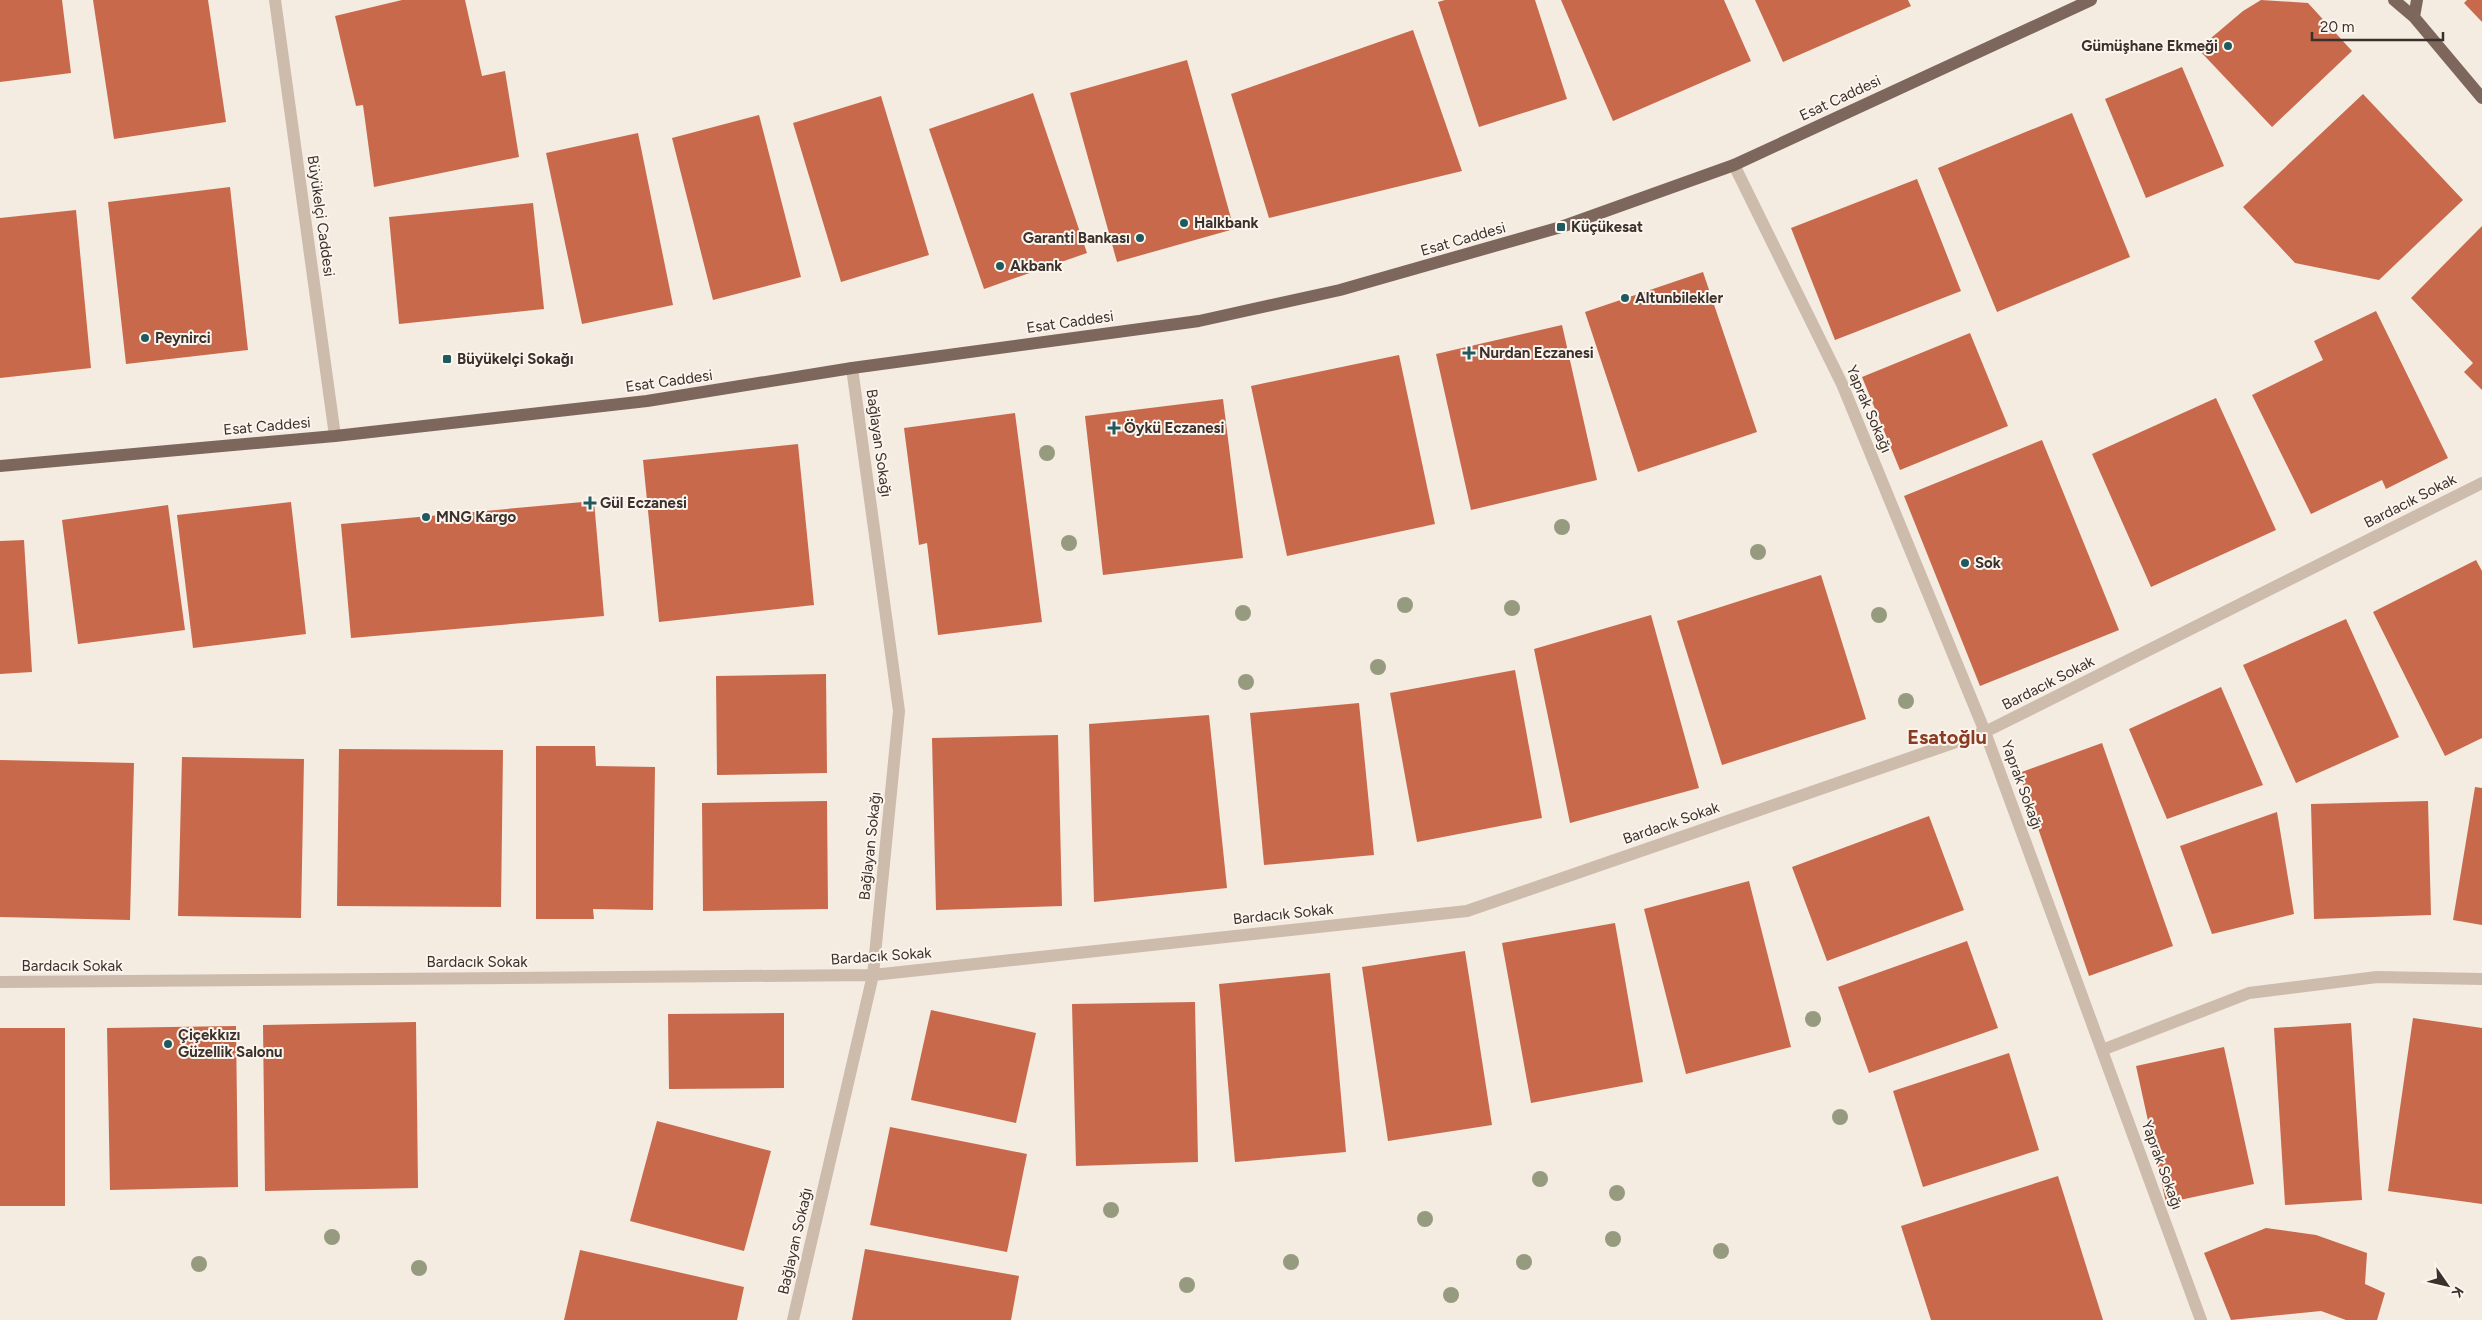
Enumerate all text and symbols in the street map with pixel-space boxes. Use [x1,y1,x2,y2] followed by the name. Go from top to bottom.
[2312,10,2443,42] scale bar
[2320,18,2354,36] text: 20 m
[2081,37,2218,55] place label: Gümüşhane Ekmeği
[2222,40,2234,52] marker: Gümüşhane Ekmeği
[1796,71,1884,125] street label: Esat Caddesi
[304,154,338,278] street label: Büyükelçi Caddesi
[1194,214,1259,232] place label: Halkbank
[1178,217,1190,229] marker: Halkbank
[1418,218,1508,260] street label: Esat Caddesi
[1571,218,1643,236] place label: Küçükesat
[1555,221,1567,233] marker: Küçükesat
[1023,229,1130,247] place label: Garanti Bankası
[1134,232,1146,244] marker: Garanti Bankası
[1010,257,1062,275] place label: Akbank
[994,260,1006,272] marker: Akbank
[1635,289,1723,307] place label: Altunbilekler
[1619,292,1631,304] marker: Altunbilekler
[1025,307,1115,337] street label: Esat Caddesi
[155,329,211,347] place label: Peynirci
[139,332,151,344] marker: Peynirci
[1479,344,1594,362] place label: Nurdan Eczanesi
[1463,347,1475,359] marker: Nurdan Eczanesi
[457,350,574,368] place label: Büyükelçi Sokağı
[441,353,453,365] marker: Büyükelçi Sokağı
[1842,363,1896,455] street label: Yaprak Sokağı
[624,366,714,396] street label: Esat Caddesi
[863,388,895,498] street label: Bağlayan Sokağı
[223,413,311,439] street label: Esat Caddesi
[1124,418,1225,437] place label: Öykü Eczanesi
[1108,422,1120,434] marker: Öykü Eczanesi
[2361,470,2460,532] street label: Bardacık Sokak
[600,494,687,512] place label: Gül Eczanesi
[584,497,596,509] marker: Gül Eczanesi
[436,508,516,526] place label: MNG Kargo
[420,511,432,523] marker: MNG Kargo
[1975,554,2001,572] place label: Sok
[1959,557,1971,569] marker: Sok
[1999,652,2098,714] street label: Bardacık Sokak
[1907,725,1987,749] district label: Esatoğlu
[1998,738,2046,832] street label: Yaprak Sokağı
[855,791,885,901] street label: Bağlayan Sokağı
[1620,798,1722,848] street label: Bardacık Sokak
[1232,900,1335,928] street label: Bardacık Sokak
[830,943,933,968] street label: Bardacık Sokak
[427,953,528,971] street label: Bardacık Sokak
[22,957,123,975] street label: Bardacık Sokak
[178,1026,283,1061] place label: Çiçekkızı Güzellik Salonu
[162,1038,174,1050] marker: Çiçekkızı Güzellik Salonu
[2138,1118,2186,1212] street label: Yaprak Sokağı
[774,1186,816,1296] street label: Bağlayan Sokağı
[2422,1260,2472,1310] north arrow
[2447,1283,2467,1301] text: K

